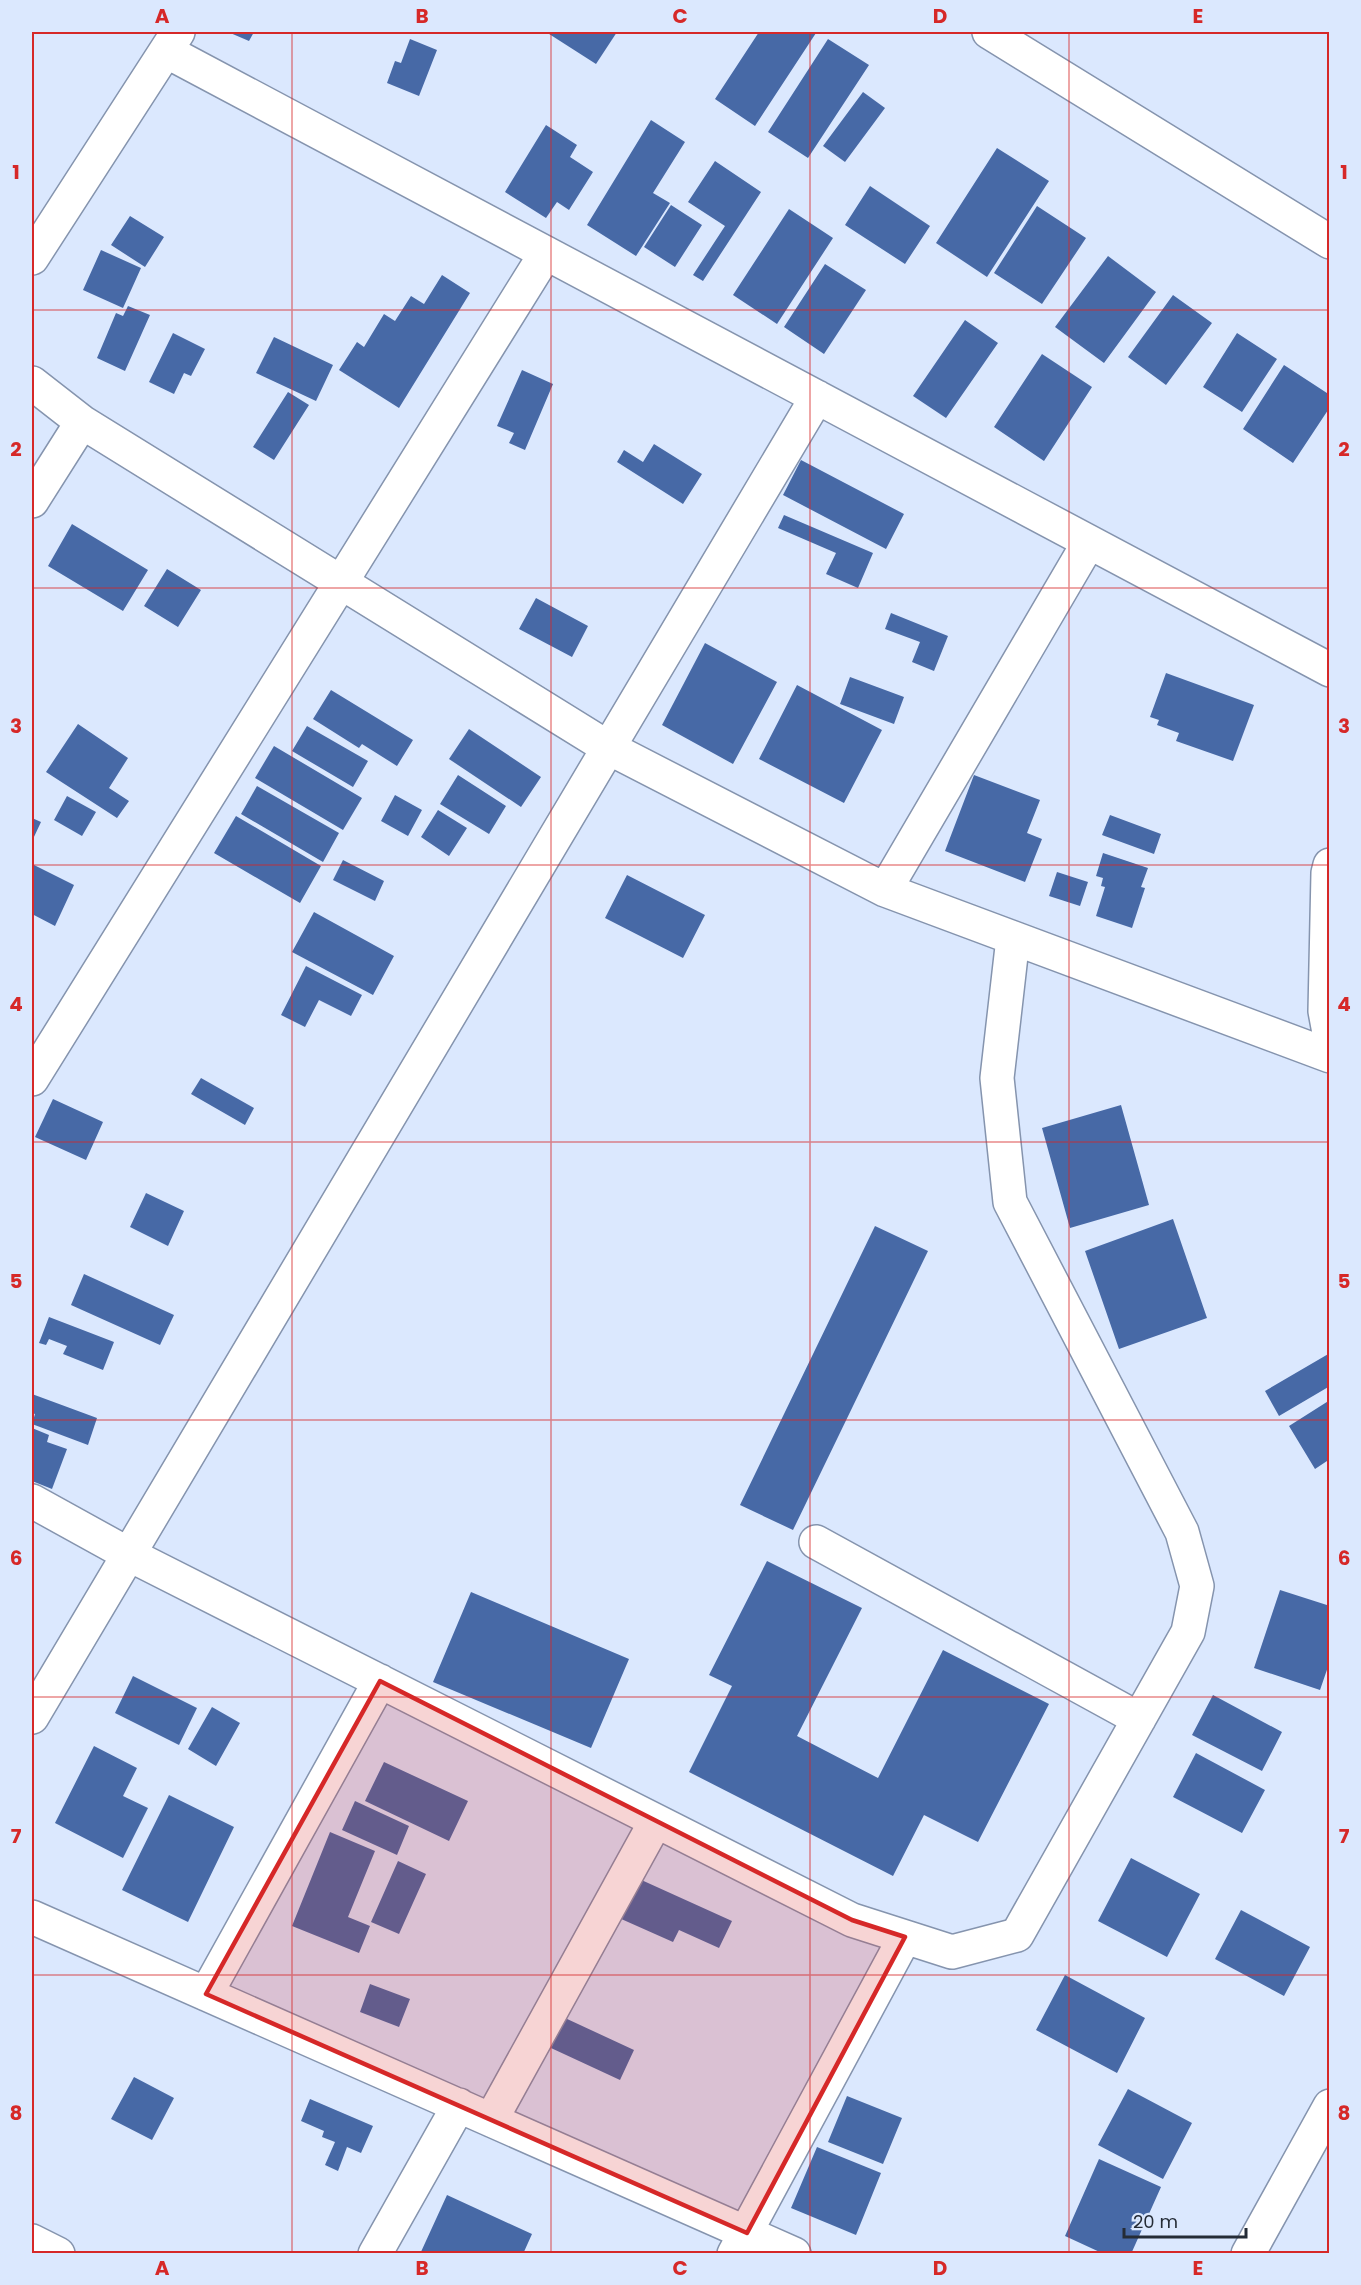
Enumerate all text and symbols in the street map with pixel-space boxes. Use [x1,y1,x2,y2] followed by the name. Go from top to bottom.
[155,2,170,30] text: A
[415,2,429,30] text: B
[672,2,688,30] text: C
[933,2,947,30] text: D
[1193,2,1203,30] text: E
[12,158,20,186] text: 1
[1340,158,1348,186] text: 1
[10,435,22,463] text: 2
[1338,435,1350,463] text: 2
[10,712,22,740] text: 3
[1338,712,1350,740] text: 3
[9,990,23,1018] text: 4
[1337,990,1351,1018] text: 4
[10,1267,23,1295] text: 5
[1338,1267,1351,1295] text: 5
[10,1544,22,1572] text: 6
[1338,1544,1350,1572] text: 6
[11,1822,22,1850] text: 7
[1339,1822,1350,1850] text: 7
[10,2099,22,2127] text: 8
[1338,2099,1350,2127] text: 8
[1124,2201,1246,2239] scale bar
[1133,2209,1178,2234] text: 20 m
[155,2254,170,2282] text: A
[415,2254,429,2282] text: B
[672,2254,688,2282] text: C
[933,2254,947,2282] text: D
[1193,2254,1203,2282] text: E

